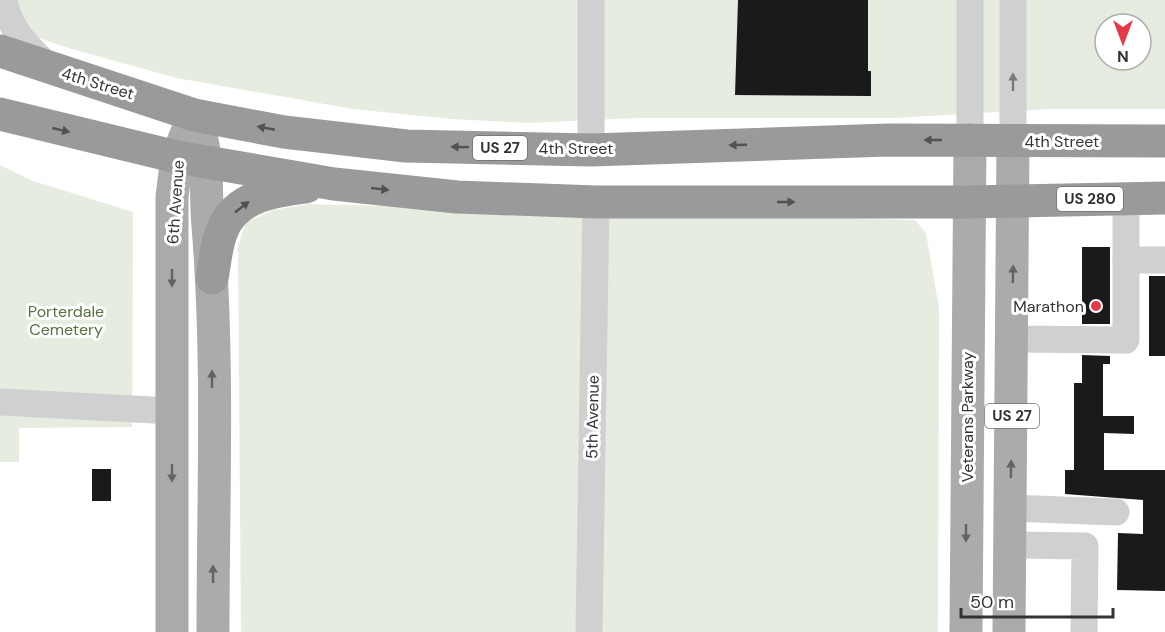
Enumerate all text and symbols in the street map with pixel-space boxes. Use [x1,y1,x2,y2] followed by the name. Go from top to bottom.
[1093,12,1153,72] north arrow
[1117,46,1129,67] text: N
[59,63,137,104] street label: 4th Street
[1008,73,1018,92] one-way arrow
[256,123,275,132] one-way arrow
[52,126,71,136] one-way arrow
[1025,131,1099,152] street label: 4th Street
[924,135,943,145] one-way arrow
[473,136,527,160] road number: US 27
[539,138,613,159] street label: 4th Street
[729,140,748,150] one-way arrow
[450,142,469,151] one-way arrow
[162,159,189,245] street label: 6th Avenue
[370,184,389,194] one-way arrow
[1057,187,1123,211] road number: US 280
[777,197,796,207] one-way arrow
[234,201,250,214] one-way arrow
[1009,264,1018,283] one-way arrow
[167,268,177,287] one-way arrow
[1013,296,1084,317] place label: Marathon
[1089,299,1103,313] marker: Marathon
[28,301,104,340] park label: Porterdale Cemetery
[957,352,978,482] street label: Veterans Parkway
[207,369,217,388] one-way arrow
[581,375,604,459] street label: 5th Avenue
[985,404,1039,428] road number: US 27
[1006,459,1016,478] one-way arrow
[167,463,177,482] one-way arrow
[961,524,971,543] one-way arrow
[208,564,218,583] one-way arrow
[961,581,1112,619] scale bar
[970,590,1014,614] text: 50 m

